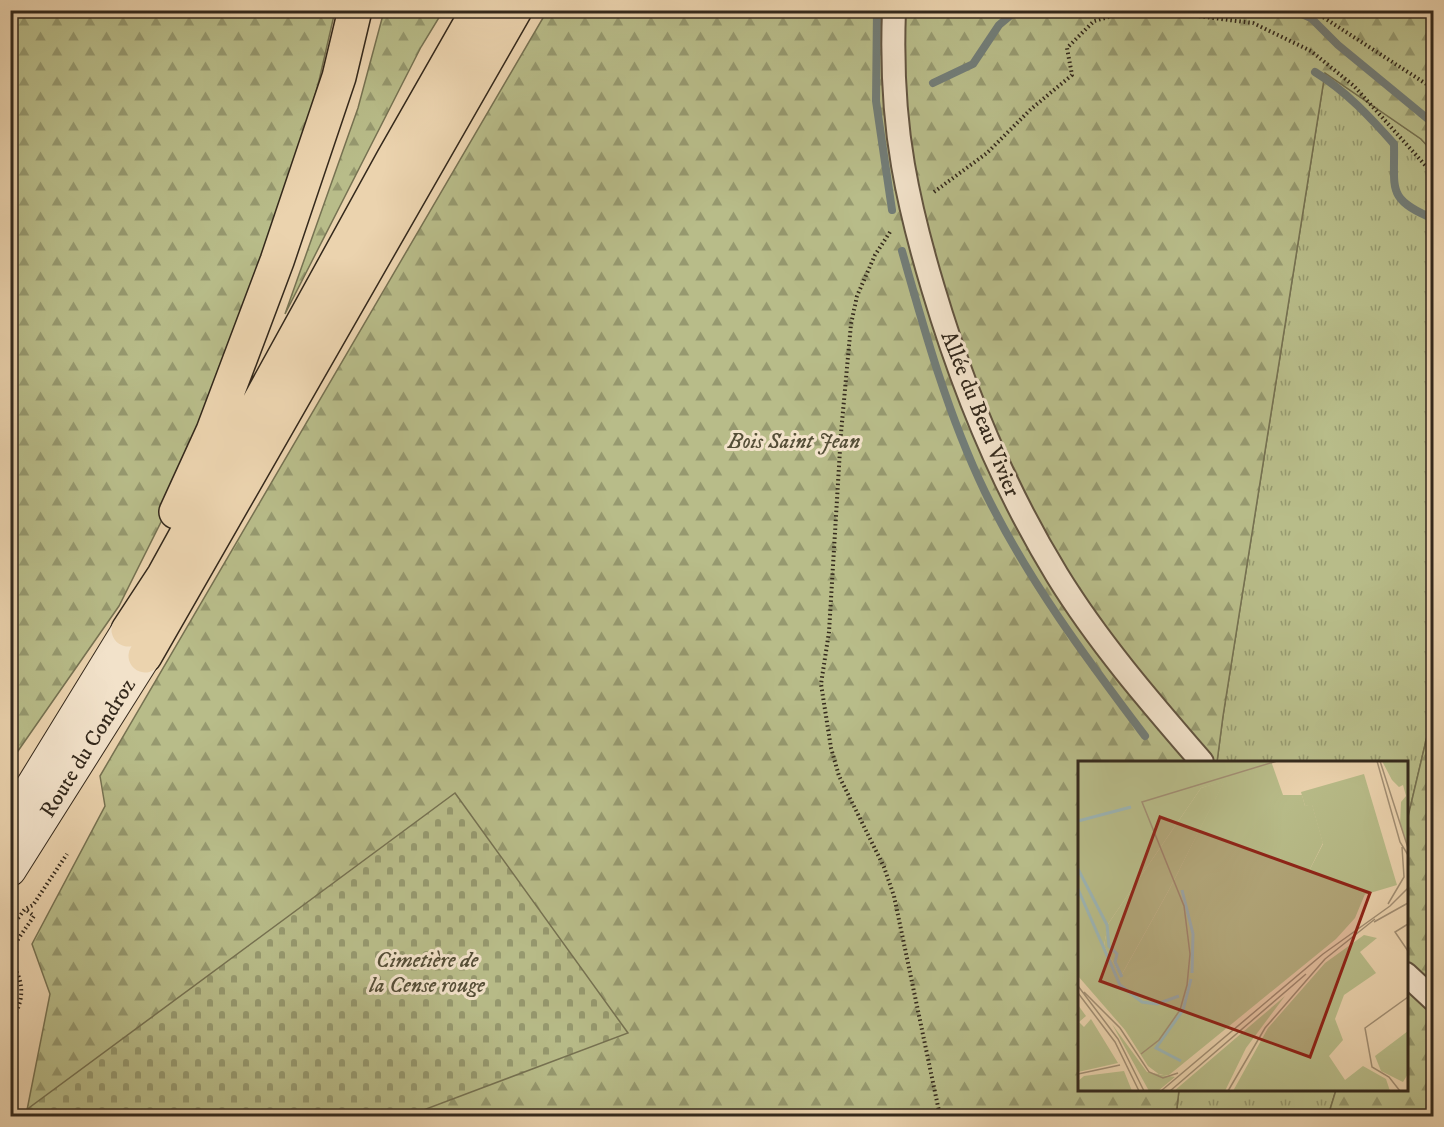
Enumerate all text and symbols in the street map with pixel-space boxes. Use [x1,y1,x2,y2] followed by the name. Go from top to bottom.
[934,327,1026,501] street label: Allée du Beau Vivier
[727,428,860,455] park label: Bois Saint Jean
[34,673,142,823] street label: Route du Condroz
[1078,761,1408,1091] inset map
[368,947,485,999] park label: Cimetière de la Cense rouge

